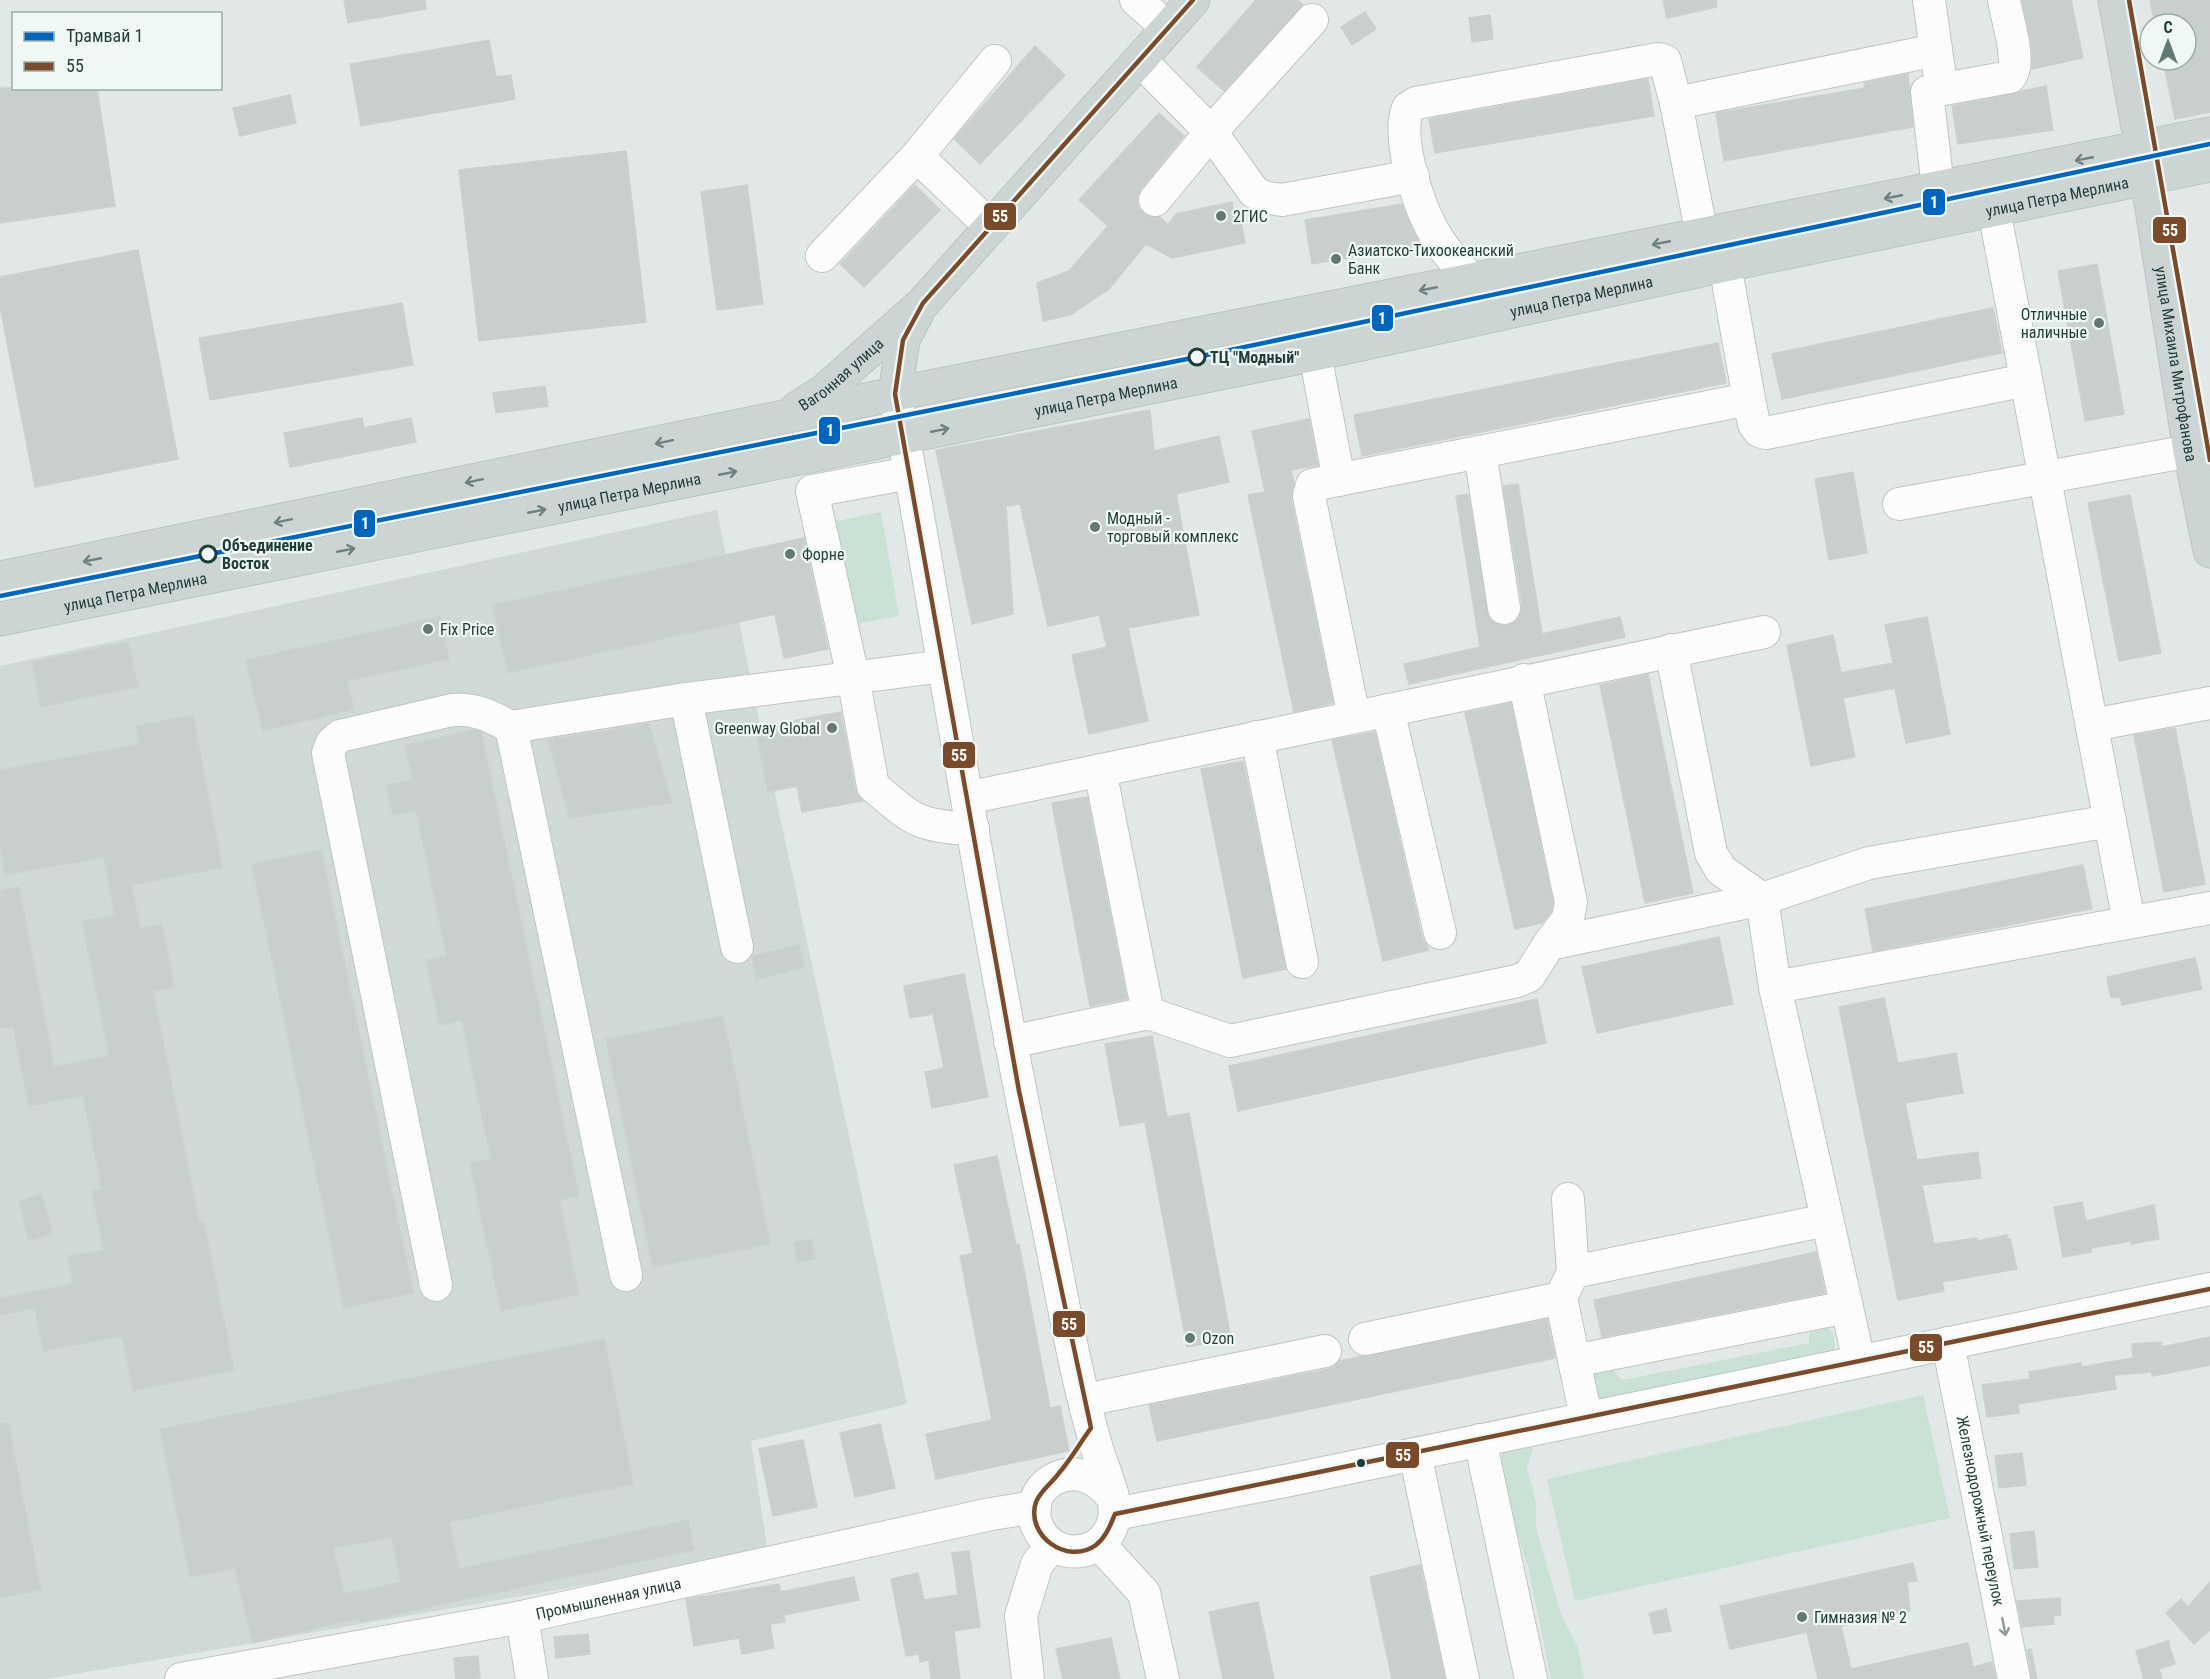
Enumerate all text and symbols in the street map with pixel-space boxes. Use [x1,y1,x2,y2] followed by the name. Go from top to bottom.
[12,12,222,90] legend
[2138,12,2198,72] north arrow
[2163,18,2173,37] text: С
[66,25,143,46] text: Трамвай 1
[66,55,84,76] text: 55
[2075,154,2095,165] one-way arrow
[1984,173,2130,221] street label: улица Петра Мерлина
[1922,188,1946,216] line badge: 1
[1884,192,1903,203] one-way arrow
[1930,193,1938,212] text: 1
[983,202,1017,231] line badge: 55
[992,207,1008,226] text: 55
[1233,207,1268,226] place label: 2ГИС
[1214,209,1228,223] marker: 2ГИС
[2152,216,2187,244] line badge: 55
[2162,221,2178,240] text: 55
[1651,238,1671,249] one-way arrow
[1348,241,1514,278] place label: Азиатско-Тихоокеанский Банк
[1329,252,1343,266] marker: Азиатско-Тихоокеанский Банк
[2151,265,2201,463] street label: улица Михаила Митрофанова
[1508,272,1654,321] street label: улица Петра Мерлина
[1419,284,1438,295] one-way arrow
[1371,304,1394,332] line badge: 1
[2021,305,2087,342] place label: Отличные наличные
[1378,309,1386,328] text: 1
[2092,316,2106,330] marker: Отличные наличные
[795,334,887,415] street label: Вагонная улица
[1188,348,1206,366] marker: ТЦ "Модный"
[1210,348,1299,367] place label: ТЦ "Модный"
[1033,373,1179,420] street label: улица Петра Мерлина
[818,416,841,445] line badge: 1
[826,421,834,440] text: 1
[930,424,949,436] one-way arrow
[655,436,674,448] one-way arrow
[718,467,737,478] one-way arrow
[556,469,703,516] street label: улица Петра Мерлина
[464,476,484,487] one-way arrow
[526,505,546,516] one-way arrow
[353,509,376,538] line badge: 1
[1107,509,1239,546] place label: Модный - торговый комплекс
[361,514,369,533] text: 1
[273,516,293,527] one-way arrow
[1088,520,1102,534] marker: Модный - торговый комплекс
[222,536,313,573] place label: Объединение Восток
[336,543,355,555] one-way arrow
[199,545,217,563] marker: Объединение Восток
[802,545,844,564] place label: Форне
[783,547,797,561] marker: Форне
[82,555,102,566] one-way arrow
[62,569,208,616] street label: улица Петра Мерлина
[440,620,494,639] place label: Fix Price
[421,622,435,636] marker: Fix Price
[714,719,820,738] place label: Greenway Global
[825,721,839,735] marker: Greenway Global
[942,741,976,769] line badge: 55
[951,746,967,765] text: 55
[1052,1310,1086,1338] line badge: 55
[1061,1315,1077,1334] text: 55
[1202,1329,1234,1348] place label: Ozon
[1183,1331,1197,1345] marker: Ozon
[1909,1333,1943,1362] line badge: 55
[1918,1338,1934,1357] text: 55
[1953,1414,2008,1608] street label: Железнодорожный переулок
[1385,1441,1420,1469] line badge: 55
[1395,1446,1411,1465] text: 55
[1355,1457,1367,1469] unlabelled marker
[534,1573,683,1624] street label: Промышленная улица
[1814,1608,1907,1627] place label: Гимназия № 2
[1795,1610,1809,1624] marker: Гимназия № 2
[1999,1617,2010,1637] one-way arrow

